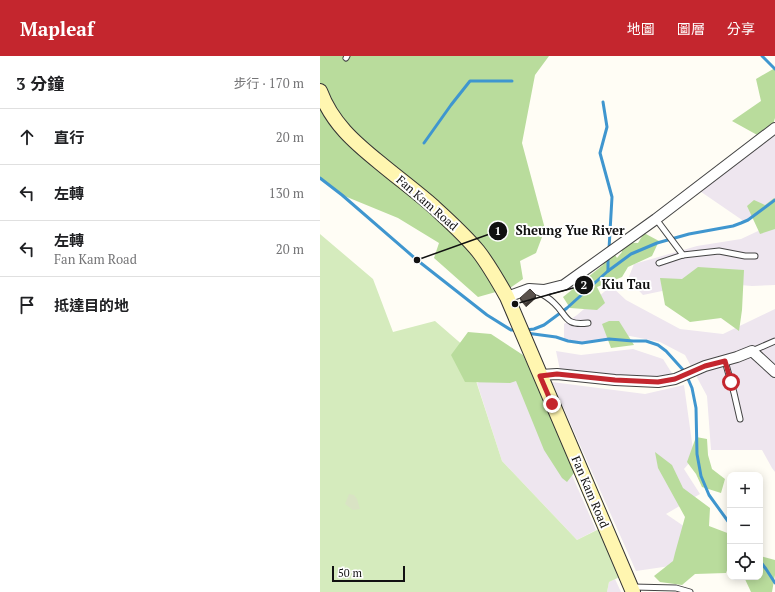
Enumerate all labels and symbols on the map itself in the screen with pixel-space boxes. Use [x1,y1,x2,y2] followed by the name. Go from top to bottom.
[394,172,461,234] street label: Fan Kam Road
[488,218,633,243] callout: Sheung Yue River
[515,221,625,239] text: Sheung Yue River
[495,223,501,238] text: 1
[574,272,659,297] callout: Kiu Tau
[602,275,650,293] text: Kiu Tau
[581,277,588,292] text: 2
[722,373,740,391] route start
[543,395,561,413] route end
[569,454,612,530] street label: Fan Kam Road
[332,564,405,583] scale bar

